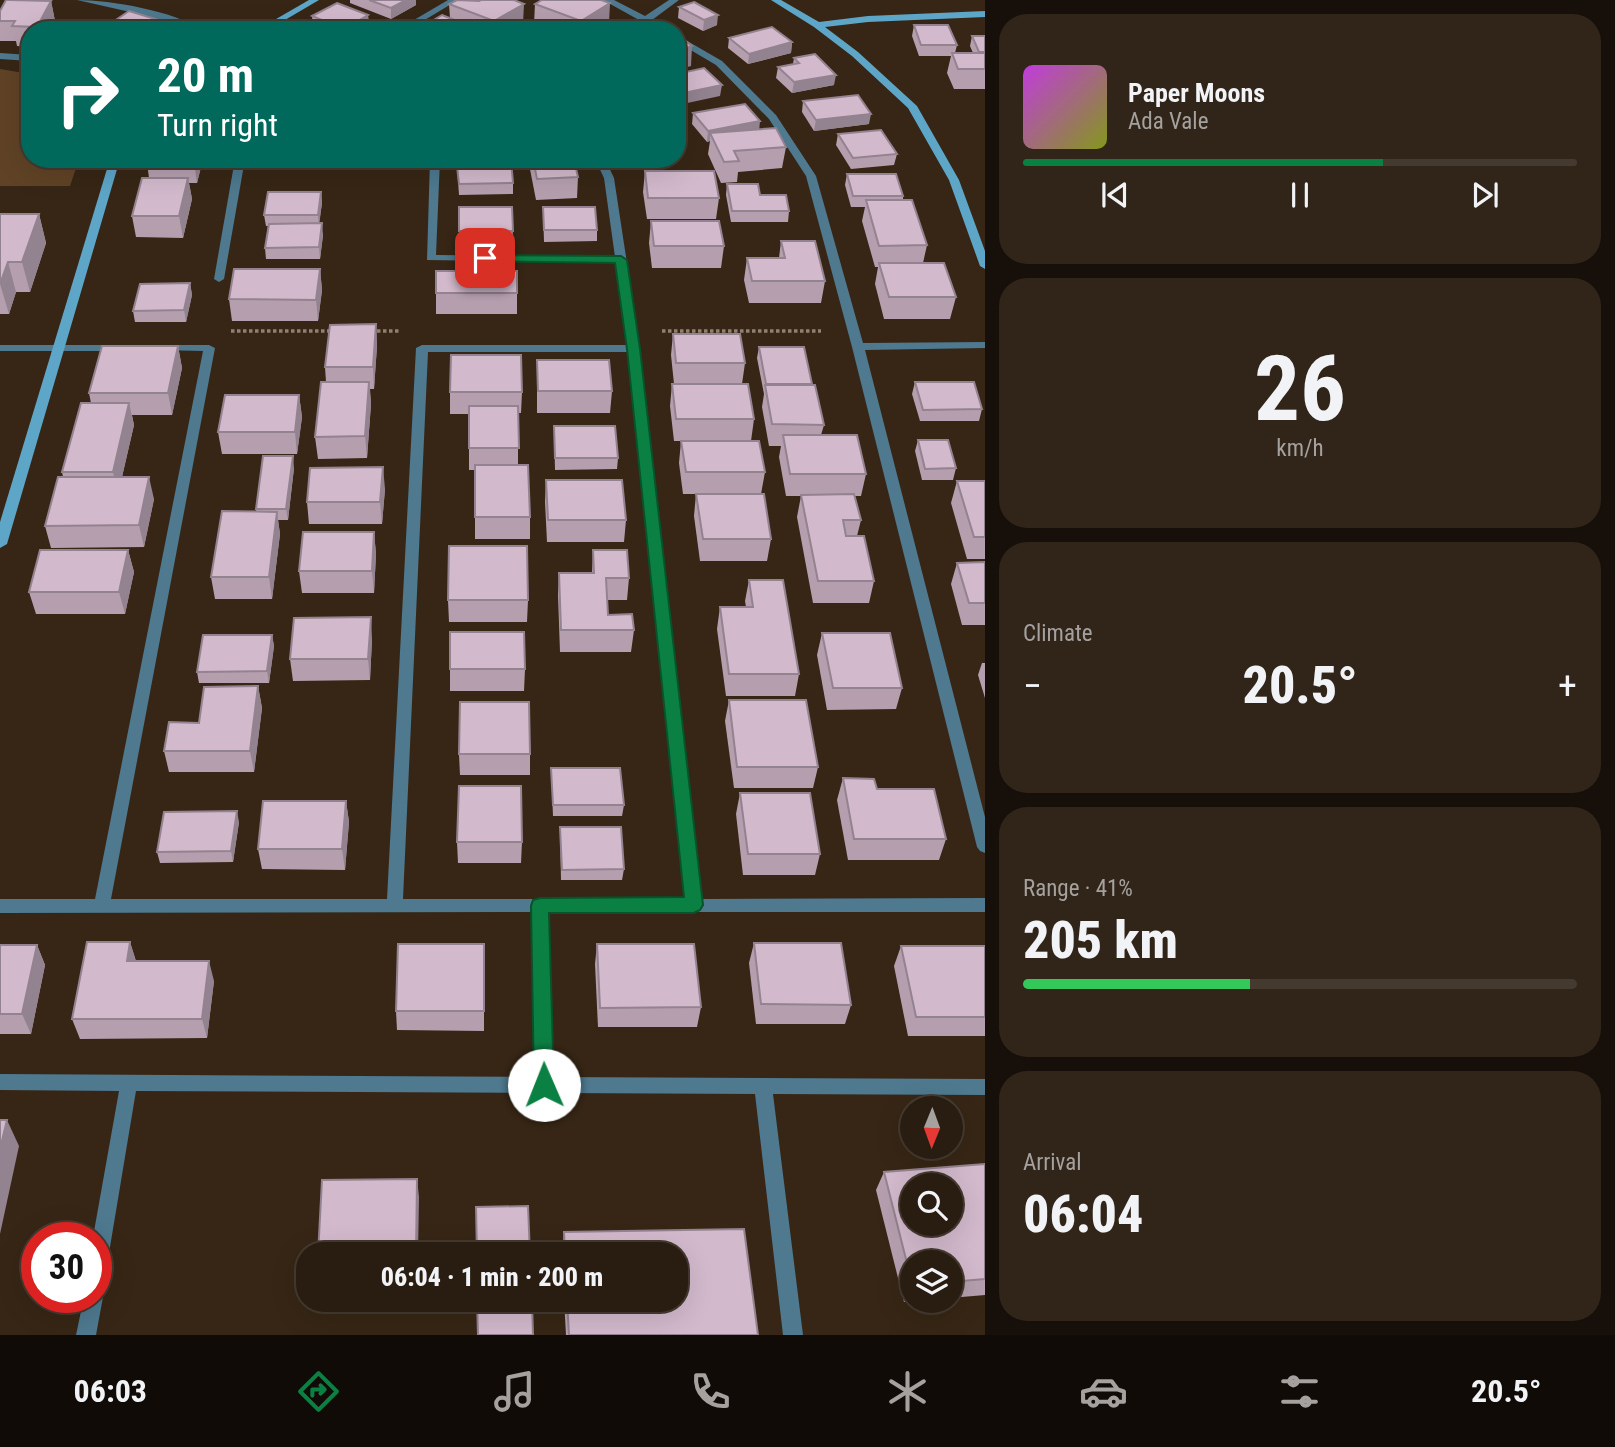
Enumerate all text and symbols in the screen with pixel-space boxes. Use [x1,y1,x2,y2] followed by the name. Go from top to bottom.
[157,47,254,104] text: 20 m
[42,49,133,140] icon: right
[1128,78,1265,108] text: Paper Moons
[157,106,278,144] text: Turn right
[1128,108,1208,135] text: Ada Vale
[1096,176,1134,214] icon: previous
[1281,176,1319,214] icon: pause
[1466,176,1504,214] icon: next
[455,228,515,288] pin
[466,239,504,277] icon: arrive
[1254,336,1346,442] text: 26
[1276,435,1324,462] text: km/h
[1023,620,1093,647] text: Climate
[1242,655,1358,716] text: 20.5°
[1023,664,1042,708] text: −
[1558,664,1577,708] text: +
[1023,875,1133,902] text: Range · 41%
[1023,910,1178,971] text: 205 km
[507,1048,581,1122] position arrow
[900,1096,962,1158] north arrow
[900,1096,963,1313] map controls
[1023,1149,1082,1176] text: Arrival
[900,1173,963,1236] button: search
[1023,1184,1143,1245] text: 06:04
[21,1222,112,1313] speed limit sign: 30
[900,1250,963,1313] button: layers
[381,1262,603,1292] text: 06:04 · 1 min · 200 m
[294,1367,343,1416] icon: directions
[490,1367,539,1416] icon: music
[686,1367,735,1416] icon: phone
[883,1367,932,1416] icon: climate
[1079,1367,1128,1416] icon: car
[1275,1367,1324,1416] icon: filters
[74,1372,147,1410] text: 06:03
[1471,1372,1541,1410] text: 20.5°

